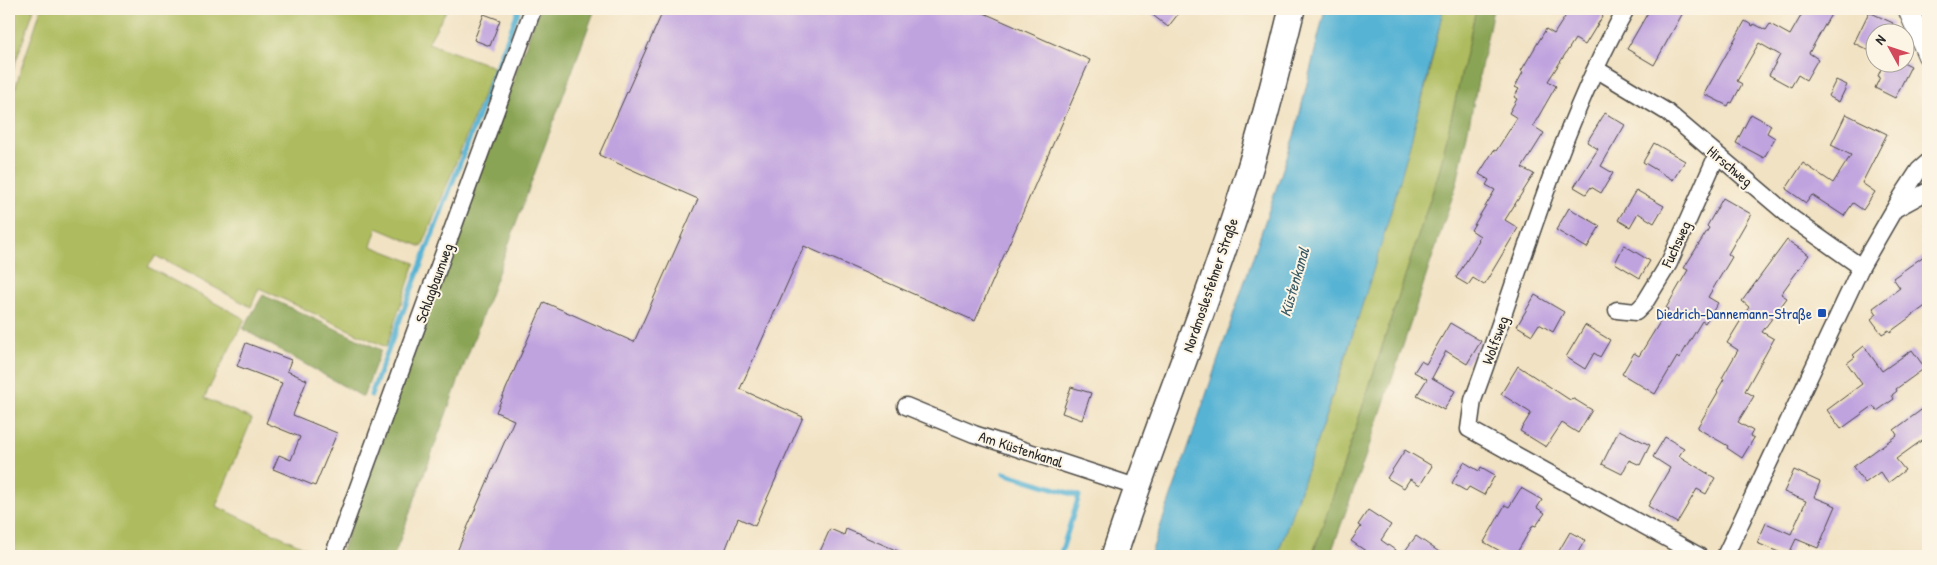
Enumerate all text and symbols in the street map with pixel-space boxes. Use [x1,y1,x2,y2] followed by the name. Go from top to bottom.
[1864,22,1914,72] north arrow
[1870,30,1890,48] text: N
[1703,141,1758,191] street label: Hirschweg
[1177,215,1243,355] street label: Nordmoslesfehner Straße
[1656,217,1696,272] street label: Fuchsweg
[410,240,458,326] street label: Schlagbaumweg
[1274,244,1315,319] water label: Küstenkanal
[1657,303,1812,324] place label: Diedrich-Dannemann-Straße
[1816,307,1828,319] marker: Diedrich-Dannemann-Straße
[1477,313,1514,367] street label: Wolfsweg
[976,426,1066,472] street label: Am Küstenkanal

